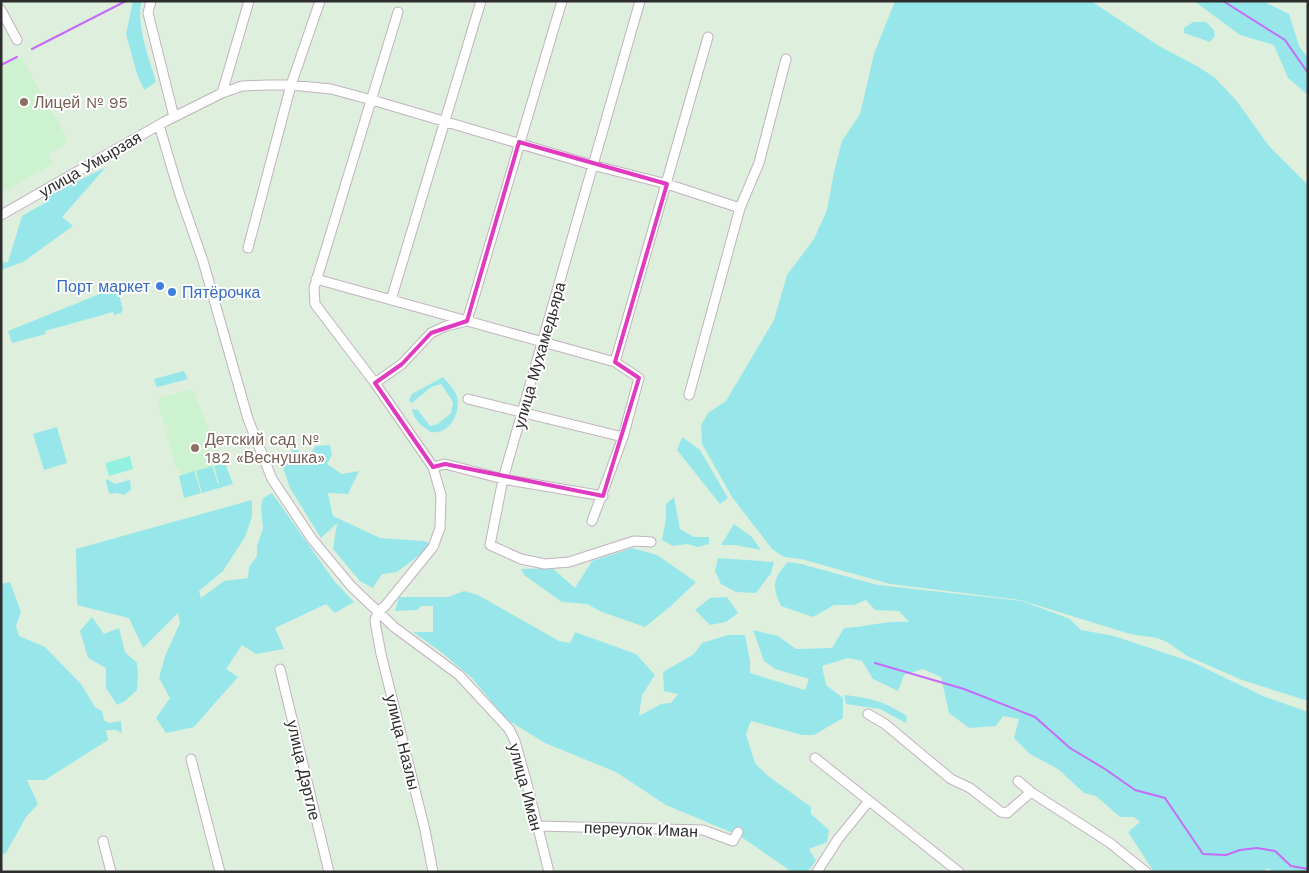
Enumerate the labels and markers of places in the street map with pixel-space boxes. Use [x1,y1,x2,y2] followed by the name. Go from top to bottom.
[34,93,128,112] place label: Лицей № 95
[18,96,30,108] marker: Лицей № 95
[57,277,151,296] place label: Порт маркет
[154,280,166,292] marker: Порт маркет
[182,283,261,302] place label: Пятёрочка
[166,286,178,298] marker: Пятёрочка
[205,430,325,467] place label: Детский сад № 182 «Веснушка»
[189,442,201,454] marker: Детский сад № 182 «Веснушка»

